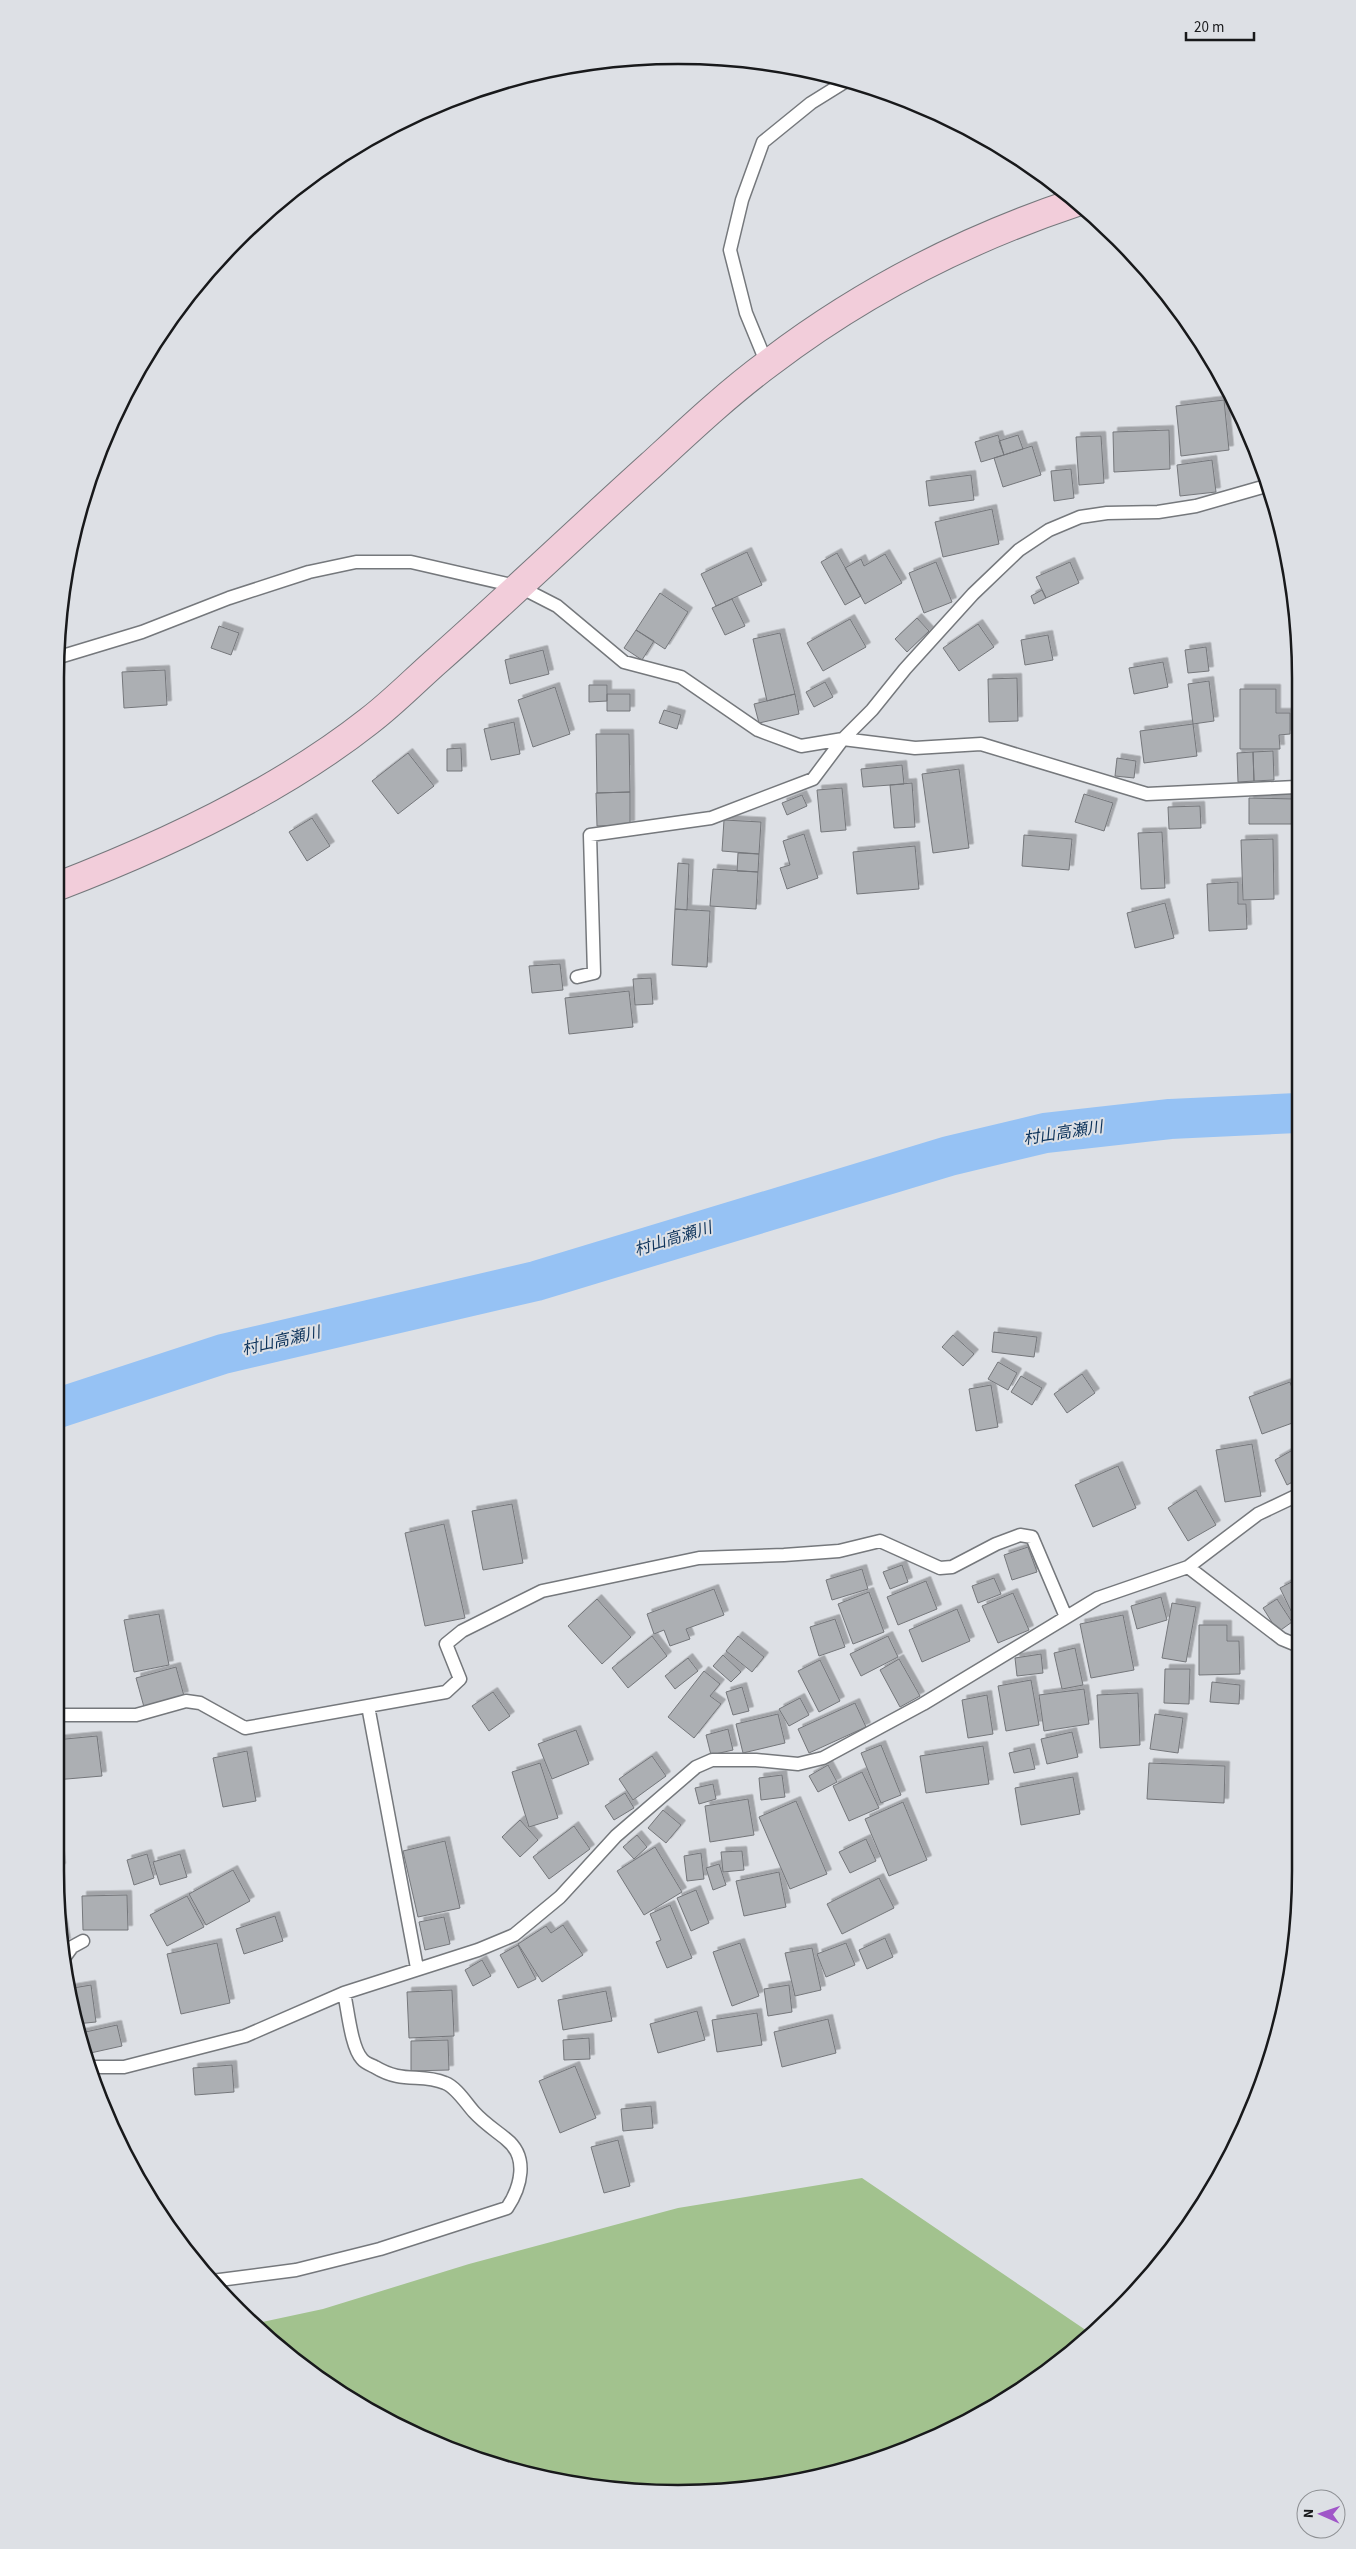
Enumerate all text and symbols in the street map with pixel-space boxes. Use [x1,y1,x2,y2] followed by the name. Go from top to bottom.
[1186,10,1254,42] scale bar
[1194,17,1224,38] text: 20 m
[1022,1116,1106,1150] water label: 村山高瀬川
[632,1216,716,1261] water label: 村山高瀬川
[240,1321,324,1361] water label: 村山高瀬川
[1296,2489,1346,2539] north arrow
[1299,2509,1319,2519] text: N

